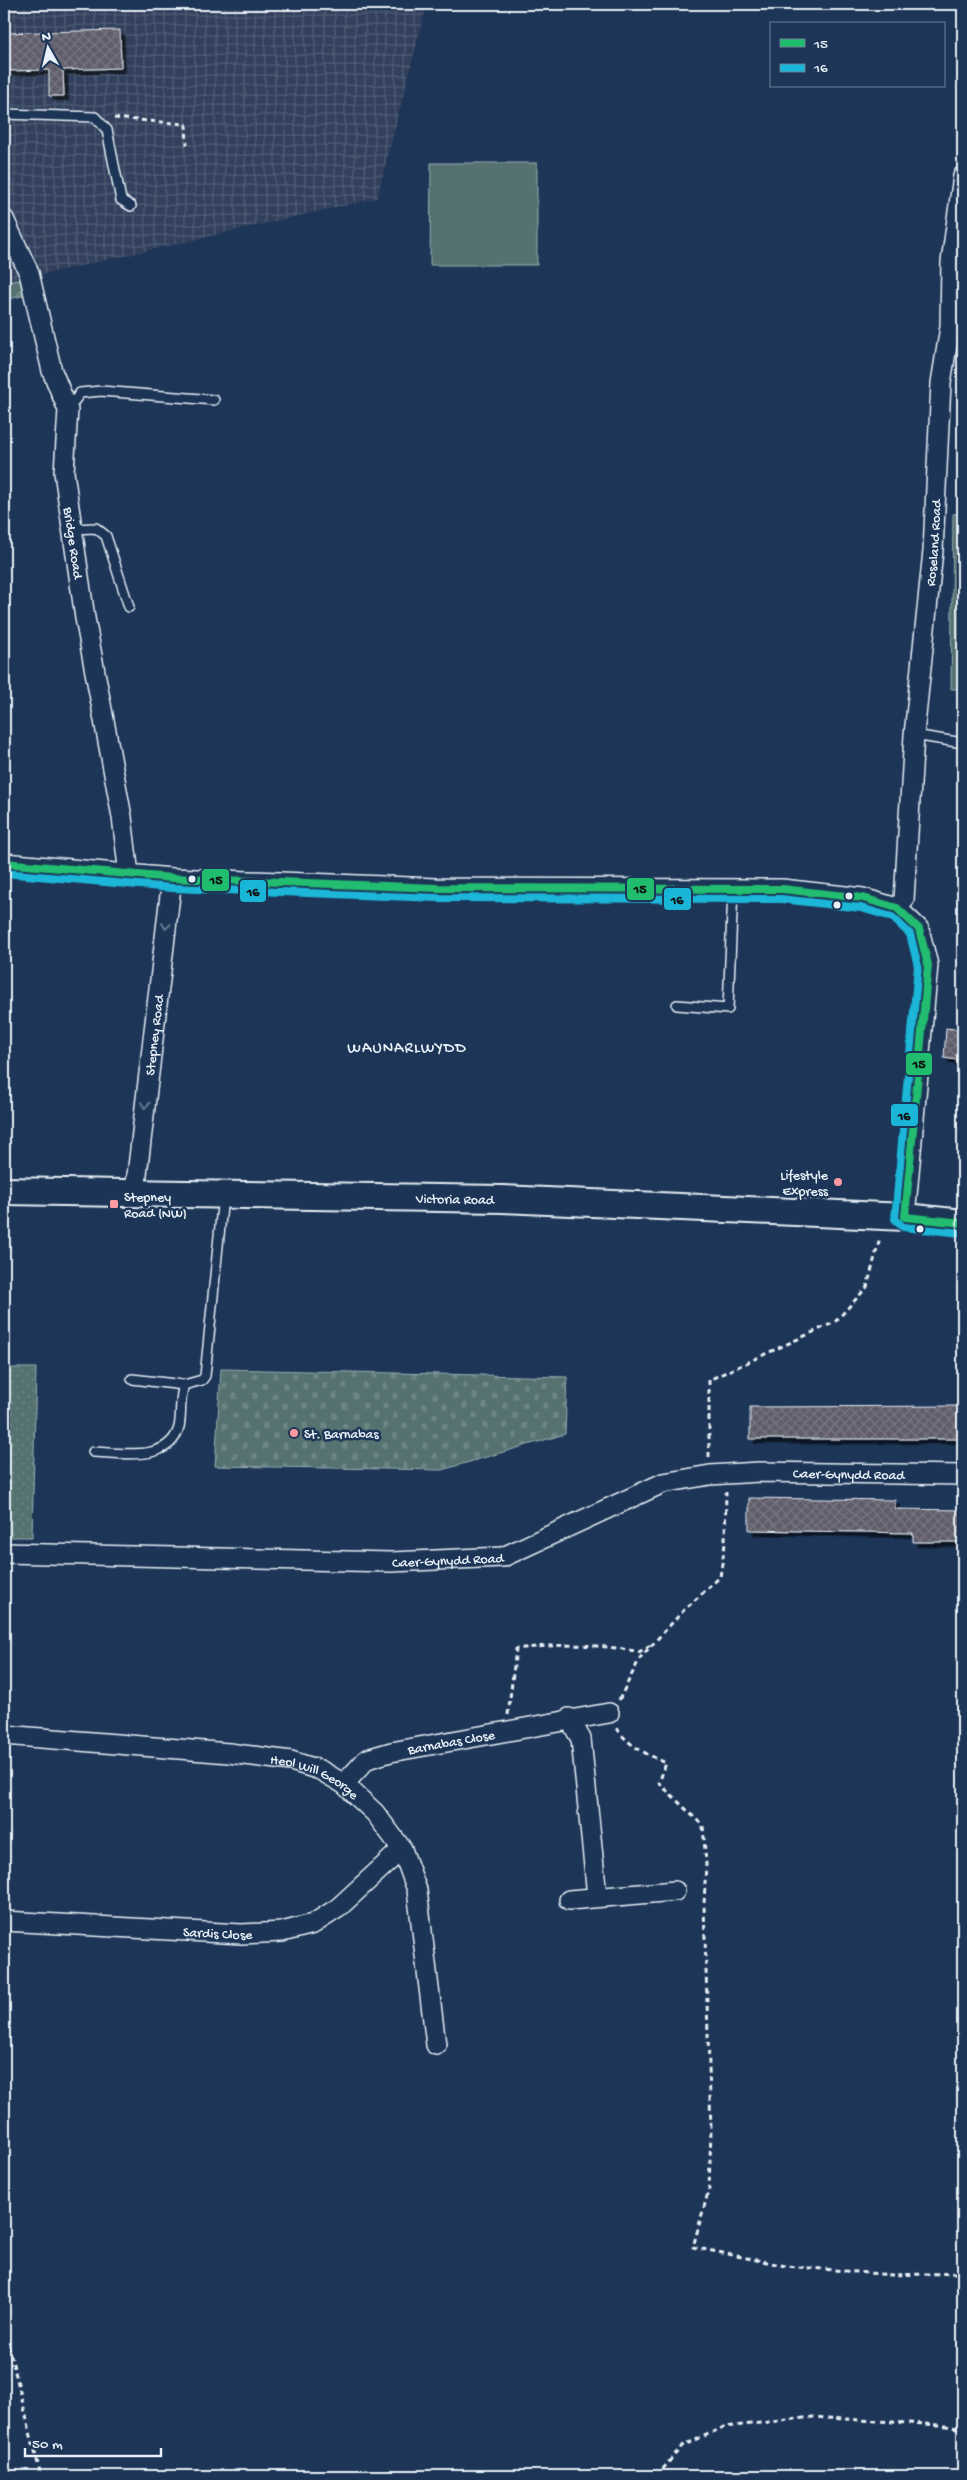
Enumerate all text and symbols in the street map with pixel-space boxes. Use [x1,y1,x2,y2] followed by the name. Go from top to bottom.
[22,22,72,72] north arrow
[770,22,944,88] legend
[41,29,52,47] text: N
[813,36,828,54] text: 15
[813,60,828,78] text: 16
[923,498,947,587] street label: Roseland Road
[58,505,86,582] street label: Bridge Road
[201,868,230,892] line badge: 15
[208,873,223,890] text: 15
[187,874,197,884] unlabelled marker
[626,877,655,901] line badge: 15
[239,879,267,903] line badge: 16
[632,882,647,899] text: 15
[246,885,260,902] text: 16
[663,887,692,911] line badge: 16
[844,891,854,901] unlabelled marker
[670,893,684,910] text: 16
[832,900,842,910] unlabelled marker
[161,923,172,931] one-way arrow
[143,992,169,1077] street label: Stepney Road
[347,1040,467,1059] district label: WAUNARLWYDD
[905,1052,933,1076] line badge: 15
[911,1057,926,1074] text: 15
[140,1101,151,1109] one-way arrow
[890,1103,919,1127] line badge: 16
[897,1109,911,1126] text: 16
[780,1168,829,1201] place label: Lifestyle Express
[832,1176,844,1188] marker: Lifestyle Express
[124,1190,187,1223] place label: Stepney Road (NW)
[415,1192,496,1210] street label: Victoria Road
[108,1198,120,1210] marker: Stepney Road (NW)
[915,1224,925,1234] unlabelled marker
[288,1427,300,1439] marker: St. Barnabas
[304,1427,379,1444] place label: St. Barnabas
[793,1466,906,1485] street label: Caer-Gynydd Road
[392,1551,506,1573] street label: Caer-Gynydd Road
[406,1727,497,1760] street label: Barnabas Close
[269,1752,362,1805] street label: Heol Will George
[182,1925,254,1945] street label: Sardis Close
[25,2425,161,2457] scale bar
[32,2436,63,2454] text: 50 m

